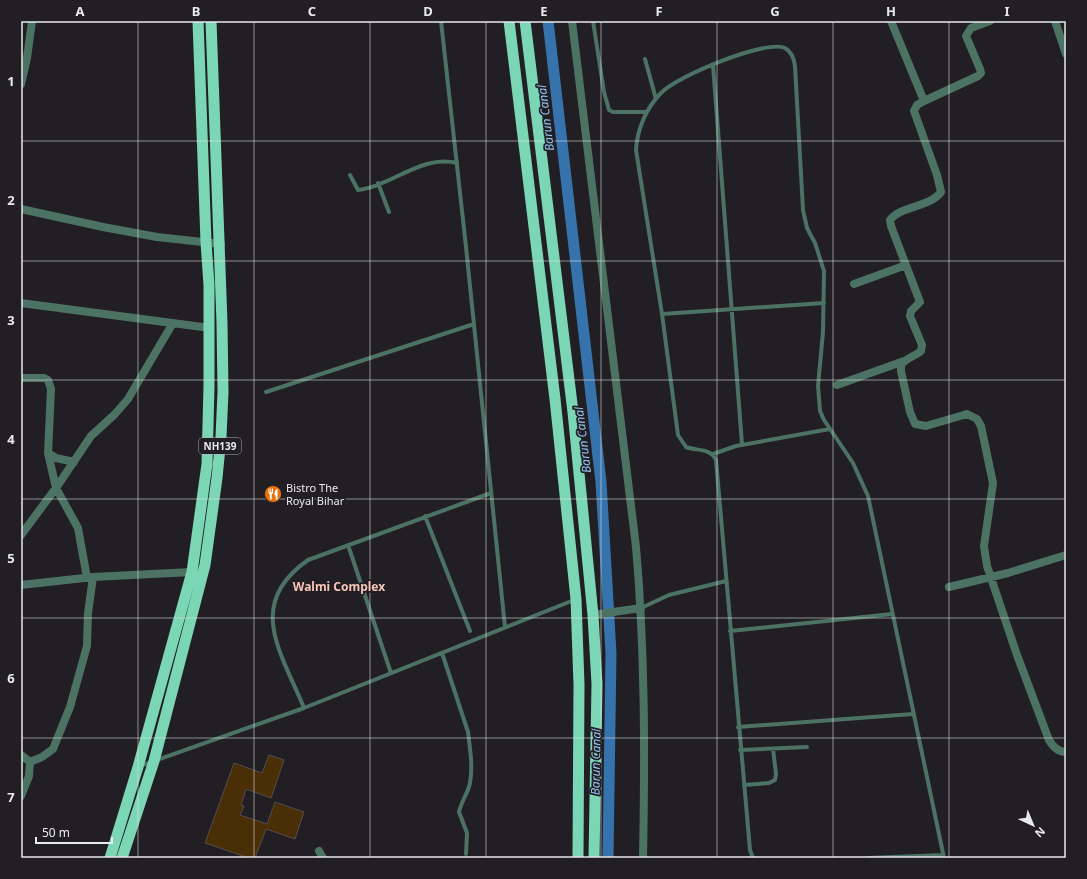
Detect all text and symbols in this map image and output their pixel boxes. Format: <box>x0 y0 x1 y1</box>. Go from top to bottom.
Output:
text: A <box>76 2 85 20</box>
text: B <box>192 2 200 20</box>
text: C <box>308 2 316 20</box>
text: D <box>423 2 433 20</box>
text: E <box>540 2 548 20</box>
text: F <box>655 2 663 20</box>
text: G <box>770 2 780 20</box>
text: H <box>886 2 896 20</box>
text: I <box>1004 2 1010 20</box>
text: 1 <box>7 72 15 90</box>
water label: Barun Canal <box>533 83 558 152</box>
text: 2 <box>7 191 15 209</box>
text: 3 <box>7 311 15 329</box>
water label: Barun Canal <box>570 405 595 474</box>
text: 4 <box>7 430 15 448</box>
road number: NH139 <box>199 438 241 454</box>
place label: Bistro The Royal Bihar <box>286 480 345 508</box>
restaurant icon: Bistro The Royal Bihar <box>263 484 283 504</box>
text: 5 <box>7 549 15 567</box>
district label: Walmi Complex <box>293 578 385 595</box>
text: 6 <box>7 669 15 687</box>
water label: Barun Canal <box>586 728 605 795</box>
text: 7 <box>7 788 15 806</box>
north arrow <box>1013 805 1053 845</box>
scale bar <box>36 819 112 845</box>
text: 50 m <box>42 824 70 841</box>
text: N <box>1032 824 1049 841</box>

